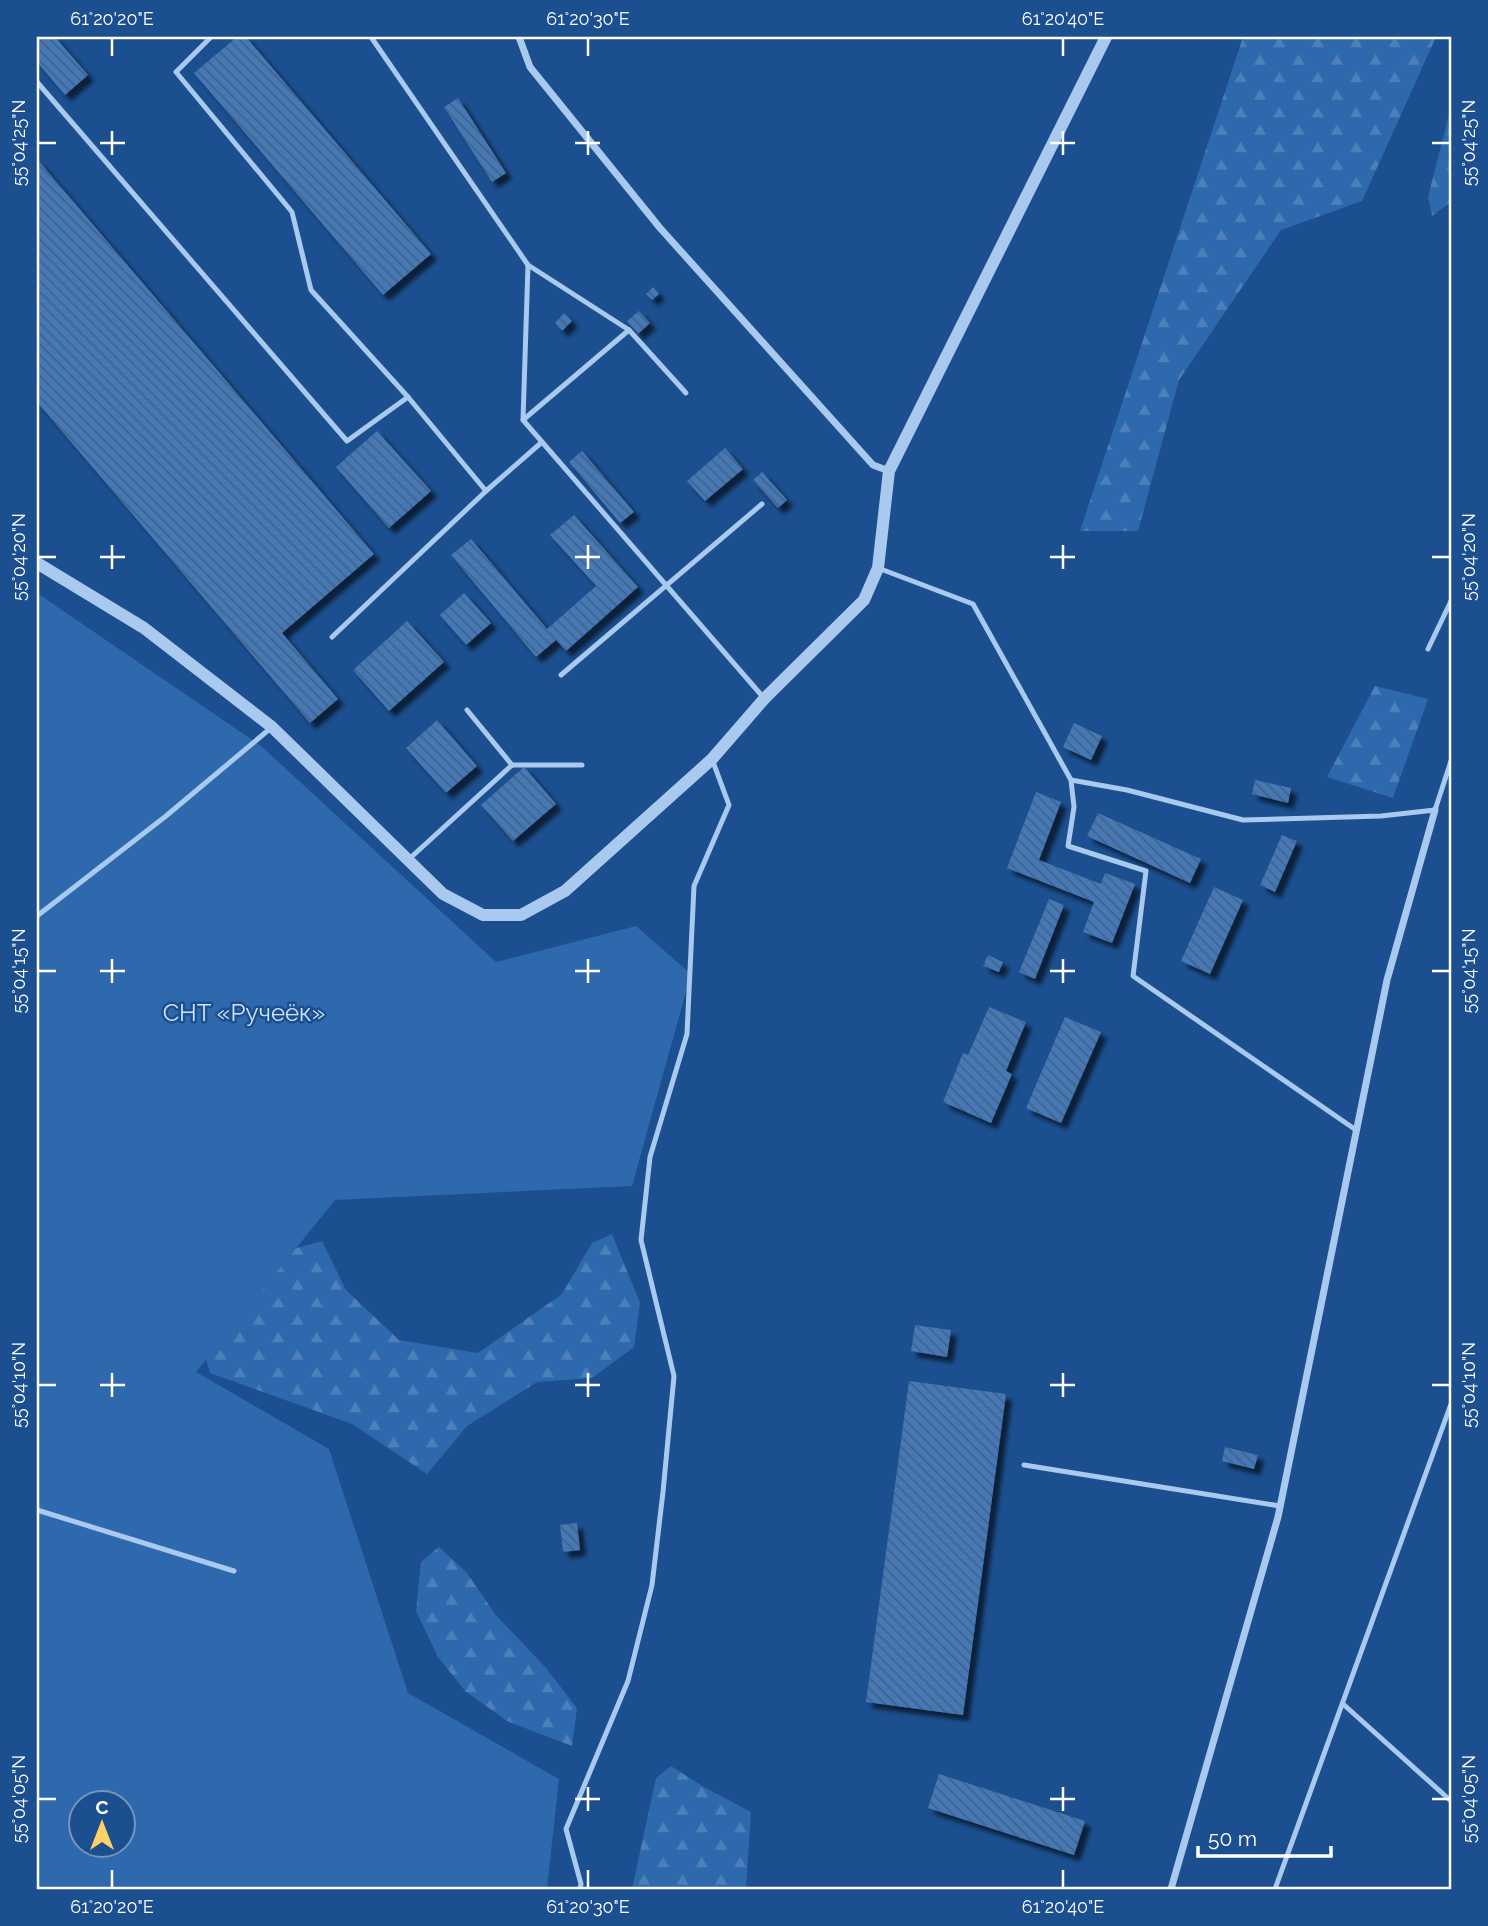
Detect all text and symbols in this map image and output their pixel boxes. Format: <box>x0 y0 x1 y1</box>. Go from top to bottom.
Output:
text: 61°20'20"E <box>70 8 154 29</box>
text: 61°20'30"E <box>546 8 630 29</box>
text: 61°20'40"E <box>1022 8 1104 29</box>
text: 55°04'25"N <box>8 100 29 186</box>
text: 55°04'25"N <box>1458 100 1479 186</box>
text: 55°04'20"N <box>8 513 29 601</box>
text: 55°04'20"N <box>1458 513 1479 601</box>
text: 55°04'15"N <box>8 928 29 1014</box>
text: 55°04'15"N <box>1458 928 1479 1014</box>
park label: СНТ «Ручеёк» <box>163 998 325 1027</box>
text: 55°04'10"N <box>8 1342 29 1428</box>
text: 55°04'10"N <box>1458 1342 1479 1428</box>
text: 55°04'05"N <box>8 1755 29 1843</box>
text: 55°04'05"N <box>1458 1755 1479 1843</box>
north arrow <box>66 1790 136 1860</box>
text: С <box>95 1796 109 1818</box>
scale bar <box>1198 1814 1330 1858</box>
text: 50 m <box>1208 1826 1257 1851</box>
text: 61°20'20"E <box>70 1896 154 1917</box>
text: 61°20'30"E <box>546 1896 630 1917</box>
text: 61°20'40"E <box>1022 1896 1104 1917</box>

